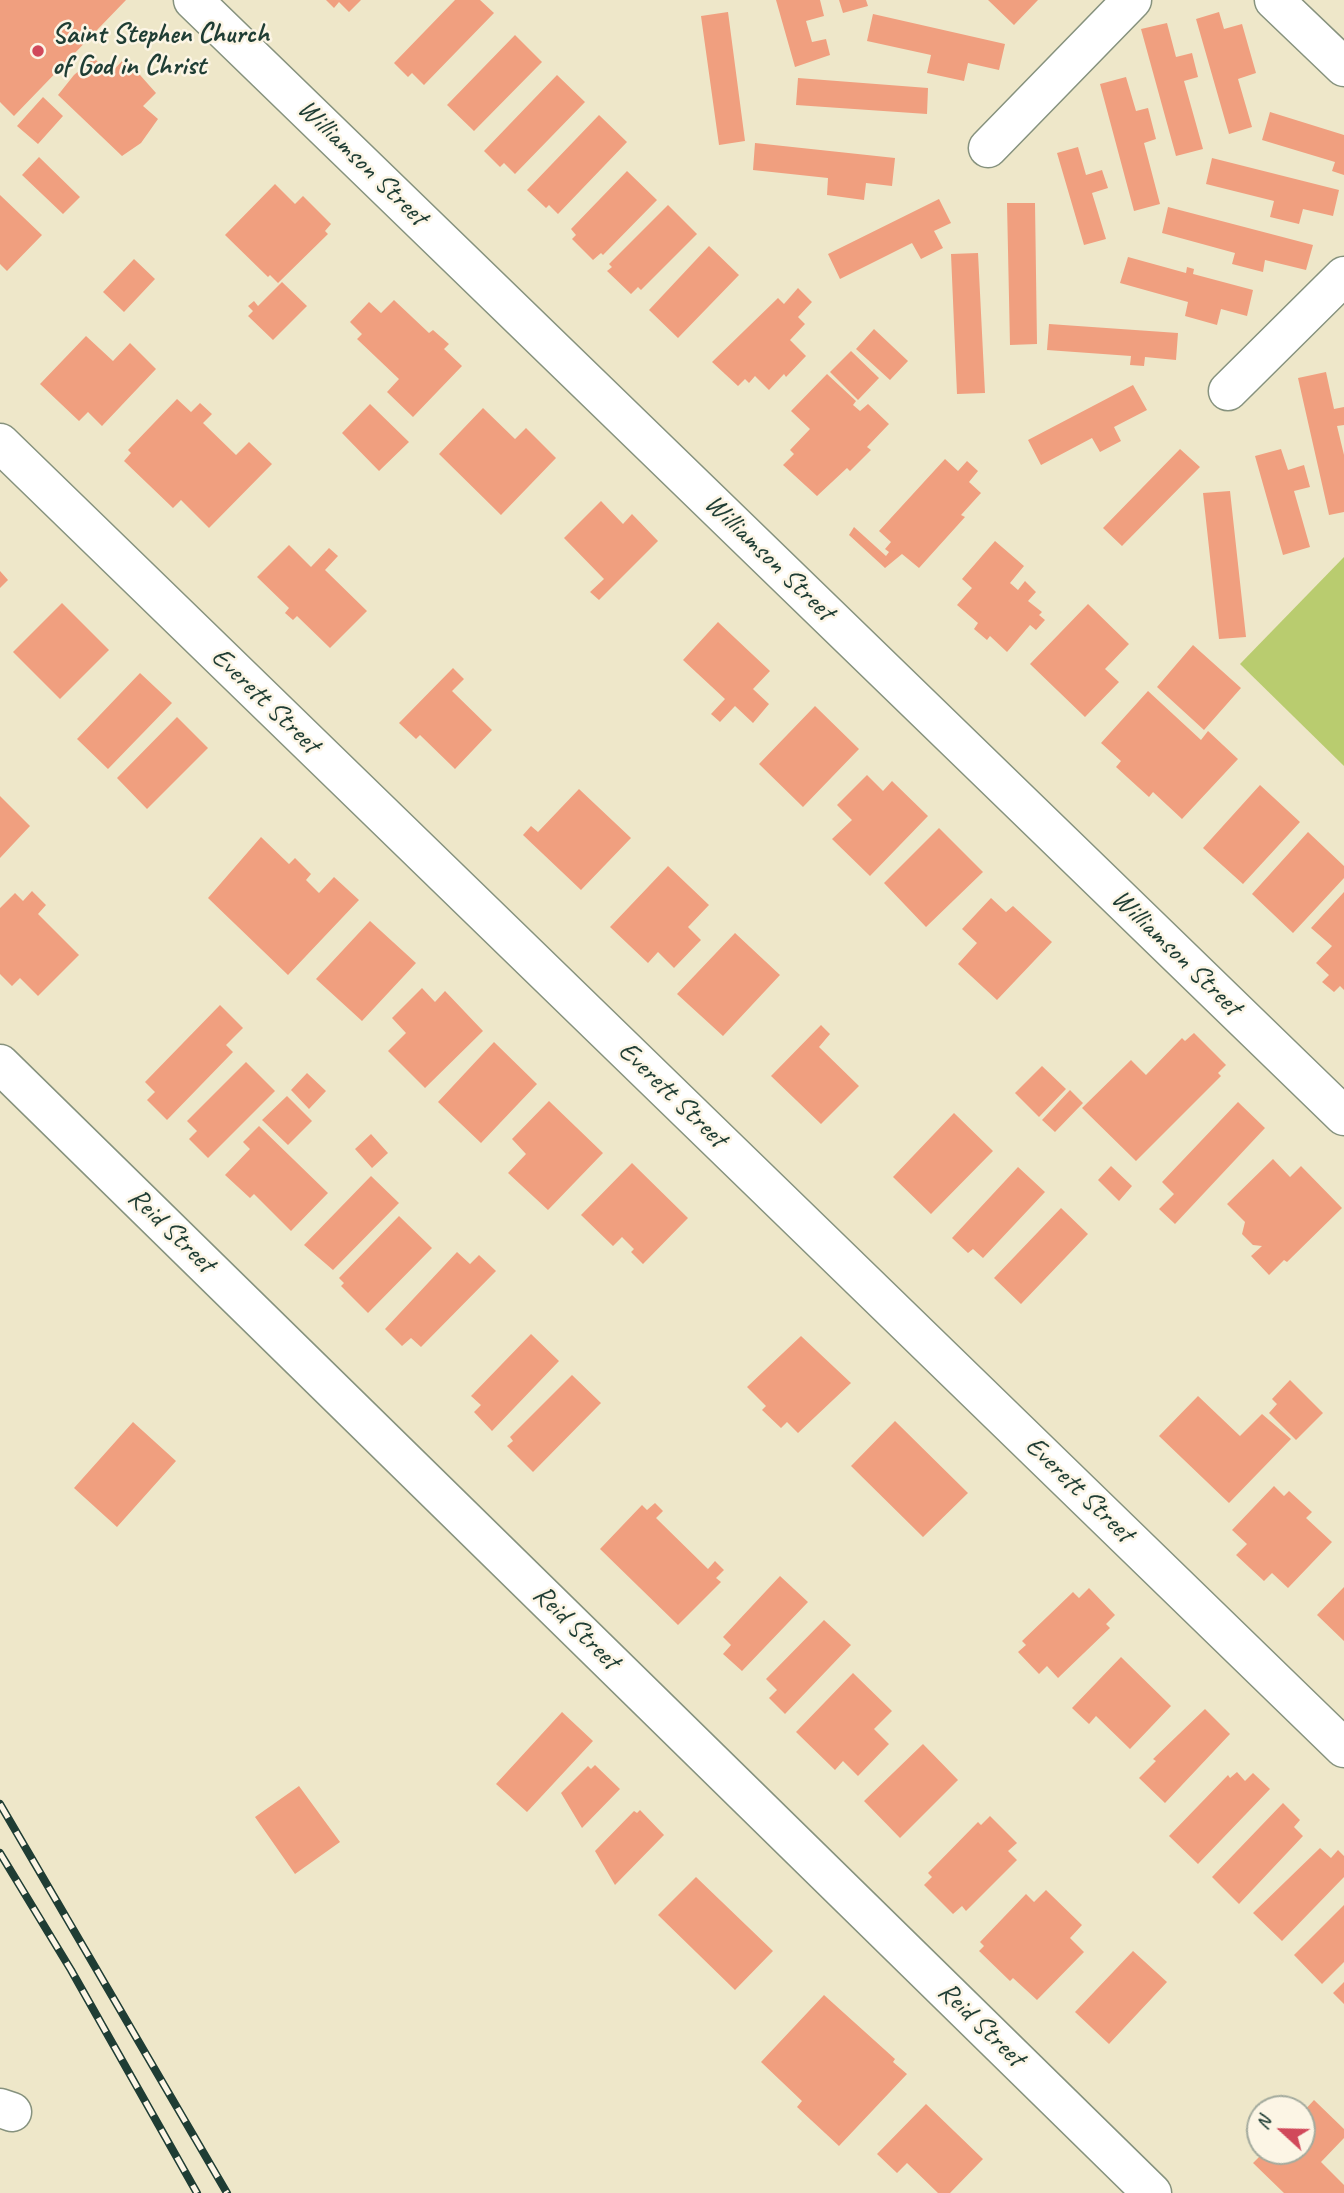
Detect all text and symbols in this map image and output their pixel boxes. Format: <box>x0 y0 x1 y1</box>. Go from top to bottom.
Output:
place label: Saint Stephen Church of God in Christ <box>52 18 269 84</box>
marker: Saint Stephen Church of God in Christ <box>30 43 46 59</box>
street label: Williamson Street <box>290 93 434 233</box>
street label: Williamson Street <box>697 488 841 628</box>
street label: Everett Street <box>204 641 326 761</box>
street label: Williamson Street <box>1104 883 1248 1023</box>
street label: Everett Street <box>611 1035 733 1155</box>
street label: Reid Street <box>121 1181 221 1281</box>
street label: Everett Street <box>1018 1430 1140 1550</box>
street label: Reid Street <box>526 1578 626 1678</box>
street label: Reid Street <box>931 1975 1031 2075</box>
north arrow <box>1246 2095 1316 2165</box>
text: N <box>1250 2113 1277 2133</box>

